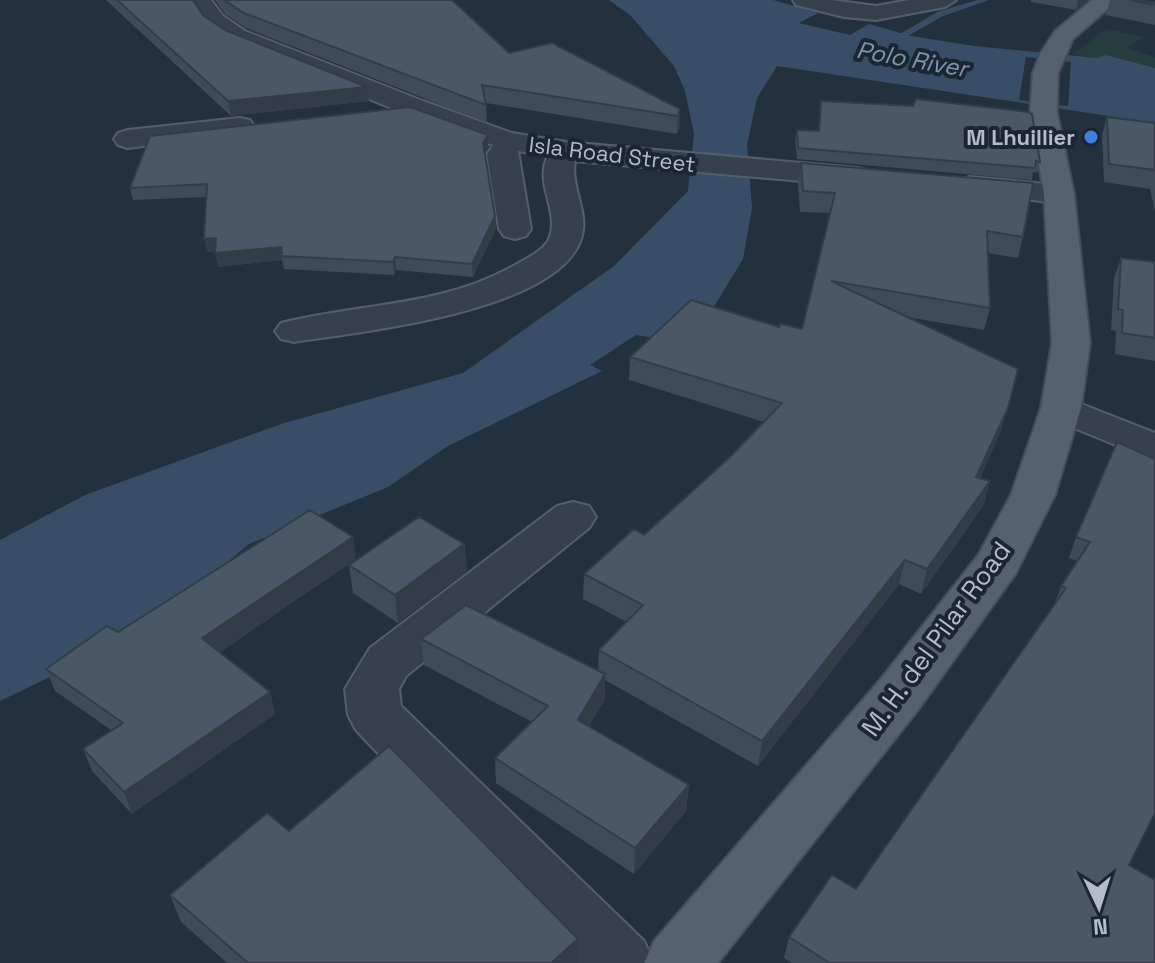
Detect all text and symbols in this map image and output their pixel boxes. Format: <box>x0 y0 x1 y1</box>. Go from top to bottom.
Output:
water label: Polo River <box>854 34 973 85</box>
place label: M Lhuillier <box>966 123 1075 151</box>
marker: M Lhuillier <box>1082 128 1100 146</box>
street label: Isla Road Street <box>527 130 697 178</box>
street label: M. H. del Pilar Road <box>854 535 1018 743</box>
north arrow <box>1059 867 1139 947</box>
text: N <box>1092 912 1109 941</box>

